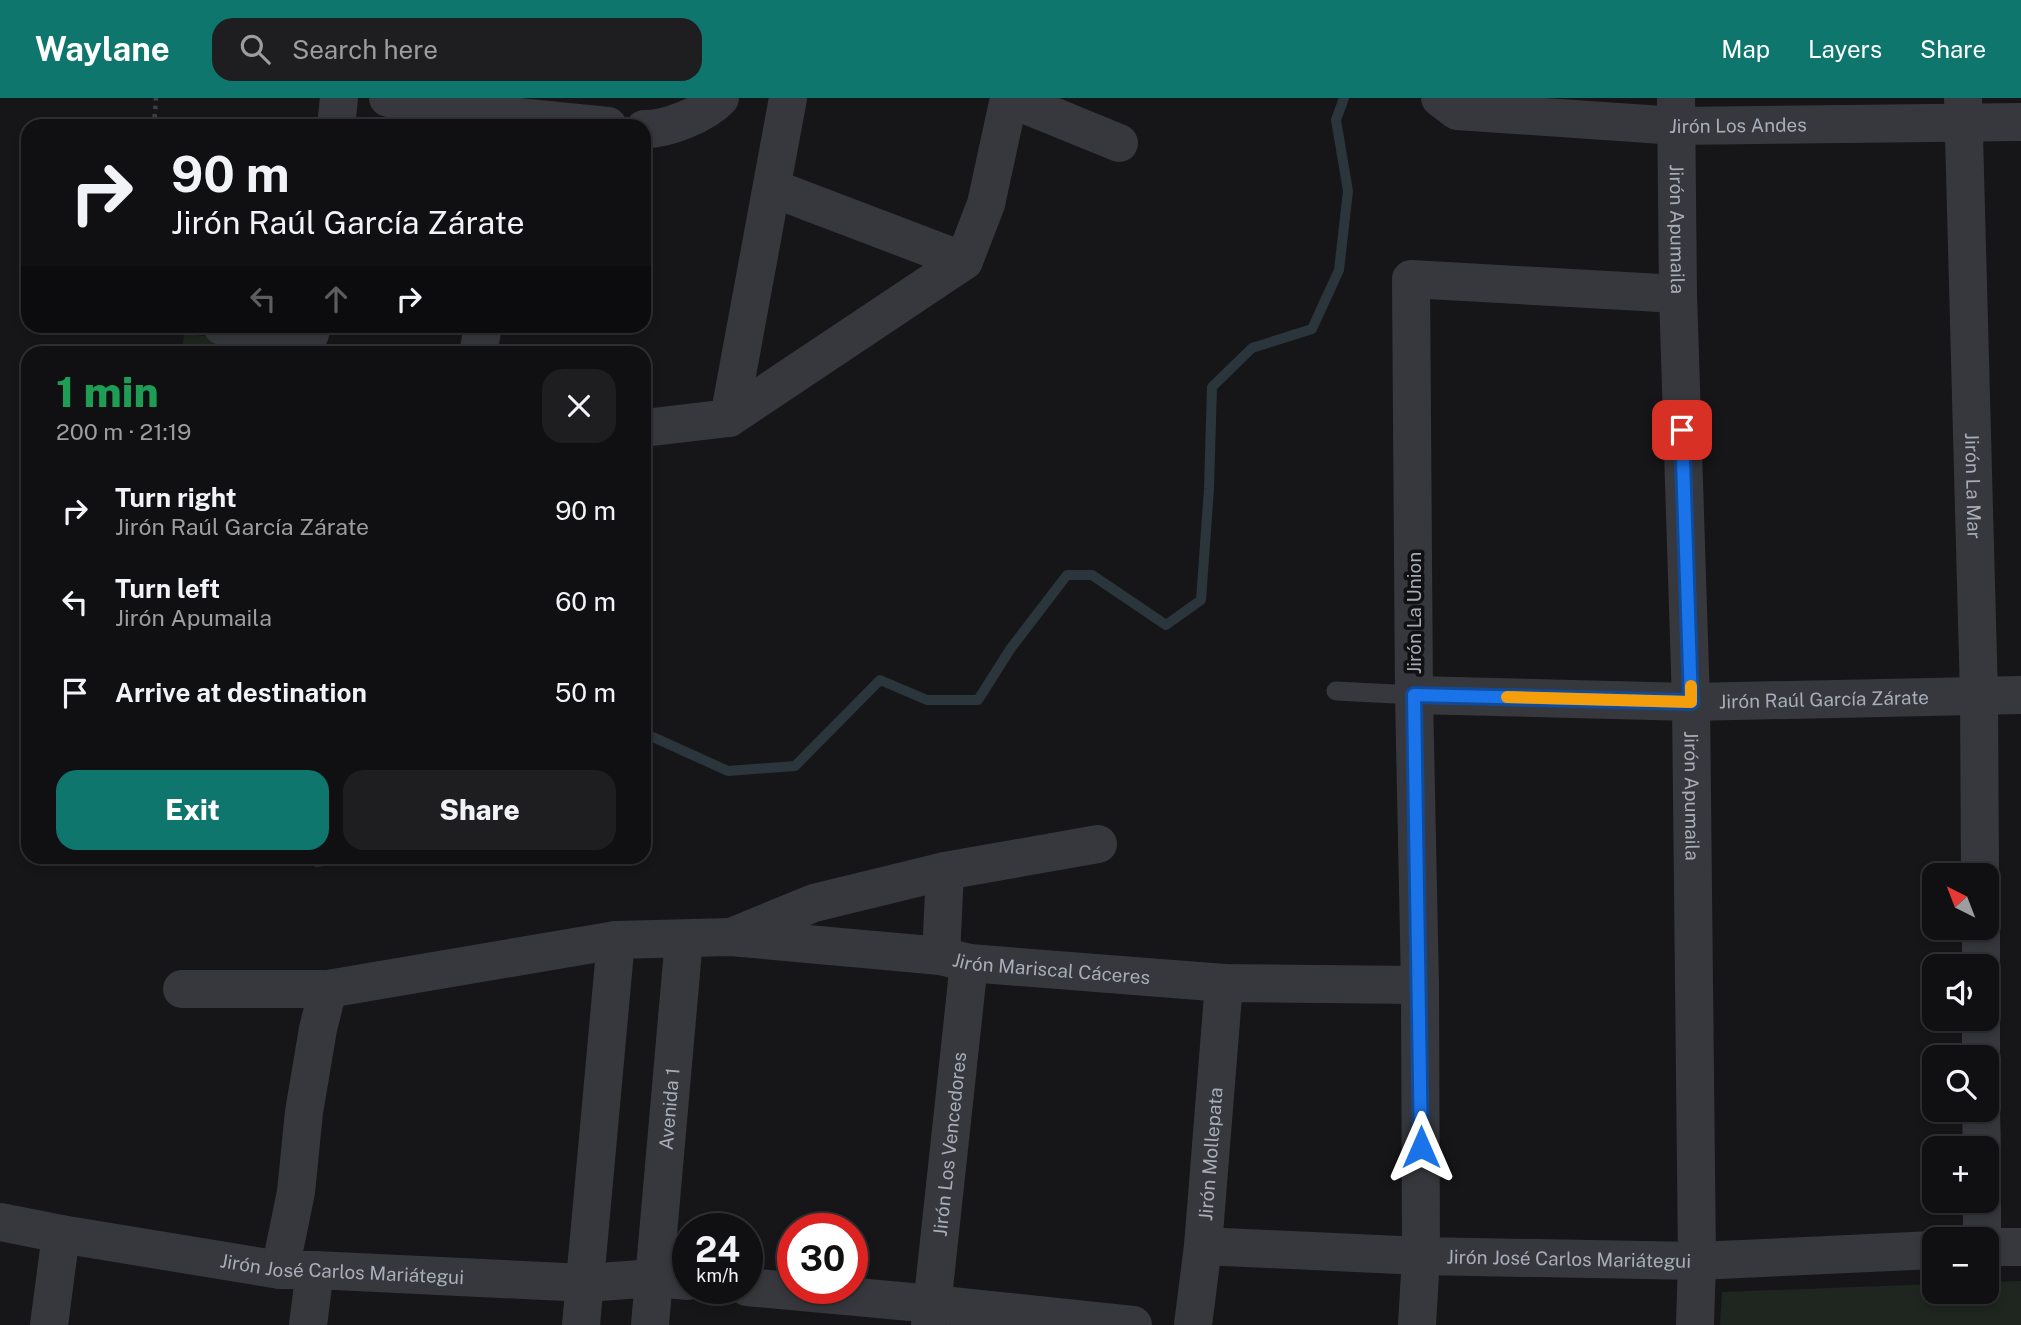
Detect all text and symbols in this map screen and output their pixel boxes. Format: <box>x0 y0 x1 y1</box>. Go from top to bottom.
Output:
search box <box>212 18 702 81</box>
text: Waylane <box>35 30 170 68</box>
icon: search <box>236 30 274 68</box>
text: Search here <box>292 34 438 65</box>
text: Map <box>1721 35 1770 63</box>
text: Layers <box>1808 35 1882 63</box>
text: Share <box>1920 35 1986 63</box>
street label: Jirón Los Andes <box>1669 113 1807 137</box>
text: 90 m <box>171 145 290 203</box>
icon: right <box>56 147 147 238</box>
street label: Jirón Apumaila <box>1666 164 1689 294</box>
text: Jirón Raúl García Zárate <box>171 204 525 241</box>
icon: left <box>244 280 282 318</box>
icon: ahead <box>317 280 355 318</box>
icon: right <box>390 280 428 318</box>
text: 1 min <box>56 367 159 416</box>
button: close <box>542 369 616 443</box>
pin <box>1652 400 1712 460</box>
icon: arrive <box>1663 411 1701 449</box>
text: 200 m · 21:19 <box>56 418 191 445</box>
street label: Jirón La Mar <box>1961 432 1986 539</box>
text: Turn right <box>115 482 237 513</box>
icon: right <box>56 492 94 530</box>
text: 90 m <box>555 495 616 526</box>
text: Jirón Raúl García Zárate <box>115 513 369 540</box>
street label: Jirón La Union <box>1403 552 1425 674</box>
text: Turn left <box>115 573 220 604</box>
icon: left <box>56 583 94 621</box>
text: 60 m <box>555 586 616 617</box>
text: Jirón Apumaila <box>115 604 272 631</box>
icon: arrive <box>56 674 94 712</box>
text: Arrive at destination <box>115 677 367 708</box>
text: 50 m <box>555 677 616 708</box>
street label: Jirón Raúl García Zárate <box>1719 686 1929 712</box>
street label: Jirón Apumaila <box>1680 731 1704 861</box>
button: Exit <box>56 770 329 850</box>
button: Share <box>343 770 616 850</box>
north arrow <box>1922 863 1998 940</box>
map controls <box>1922 863 1999 1304</box>
street label: Jirón Mariscal Cáceres <box>950 948 1151 988</box>
button: sound <box>1922 954 1999 1031</box>
button: search <box>1922 1045 1999 1122</box>
street label: Jirón Los Vencedores <box>929 1051 970 1237</box>
street label: Avenida 1 <box>654 1067 684 1151</box>
street label: Jirón Mollepata <box>1194 1086 1227 1222</box>
position arrow <box>1384 1110 1458 1184</box>
button: + <box>1922 1136 1999 1213</box>
speed limit sign: 30 <box>777 1213 868 1304</box>
button: − <box>1922 1227 1999 1304</box>
text: 24 <box>695 1229 740 1270</box>
street label: Jirón José Carlos Mariátegui <box>1446 1245 1691 1272</box>
street label: Jirón José Carlos Mariátegui <box>219 1249 465 1288</box>
text: km/h <box>696 1265 739 1286</box>

